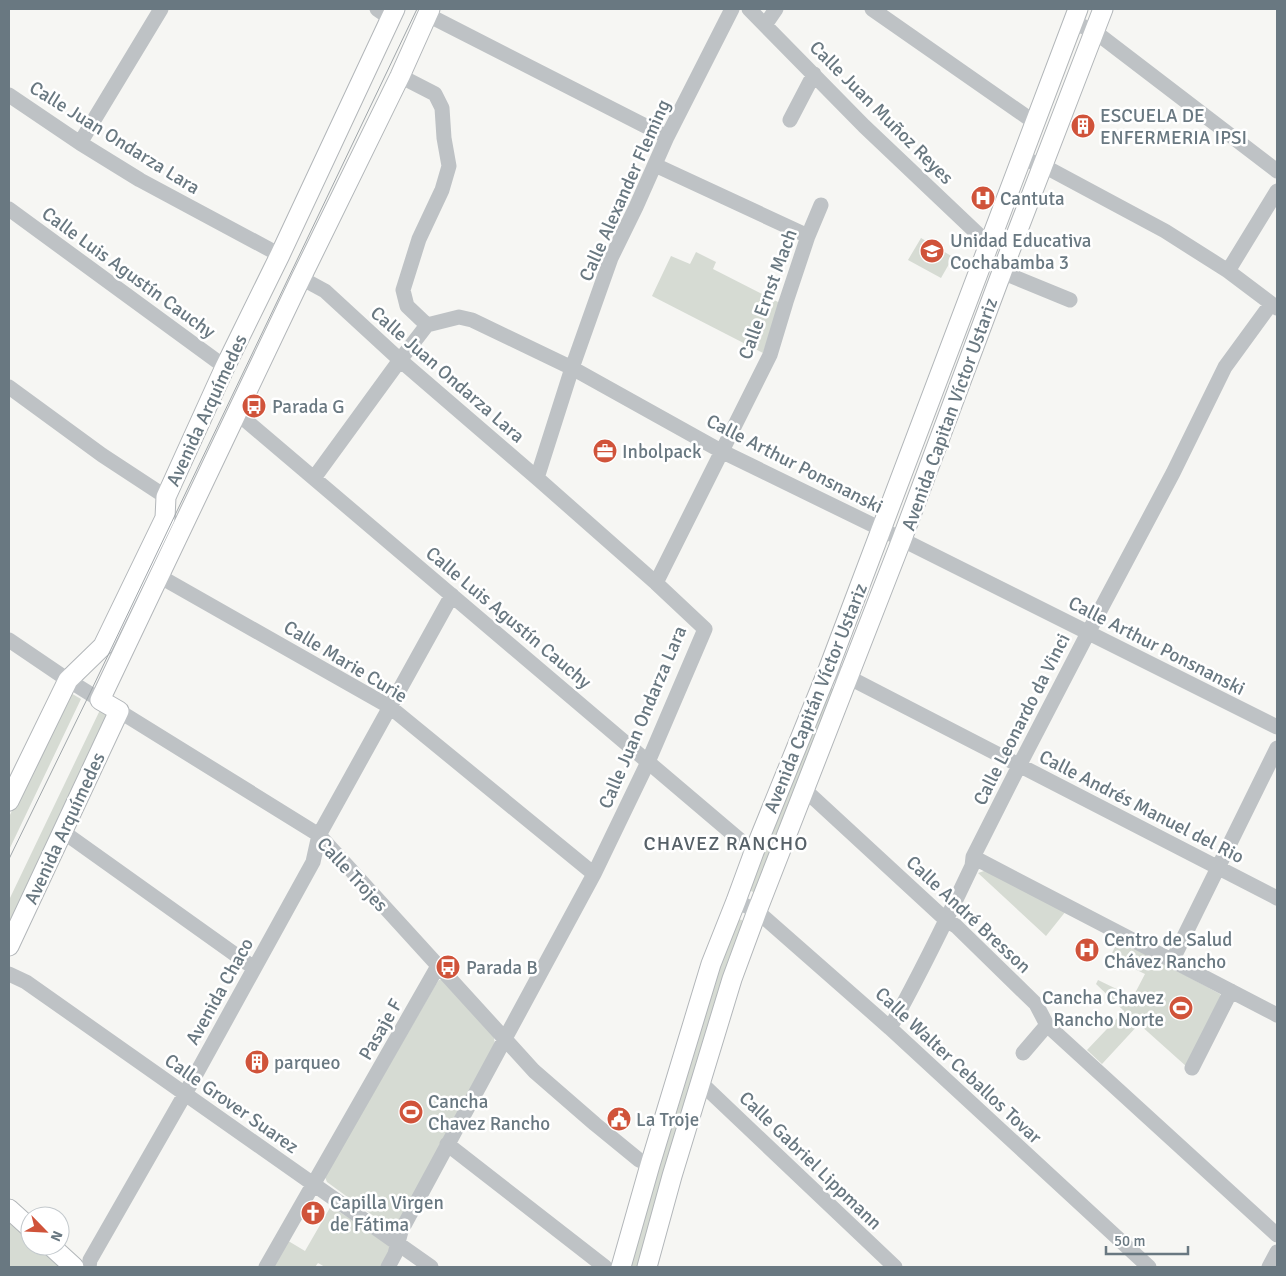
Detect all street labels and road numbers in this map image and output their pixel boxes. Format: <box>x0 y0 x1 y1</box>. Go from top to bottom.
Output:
street label: Calle Juan Muñoz Reyes <box>804 36 958 190</box>
street label: Calle Juan Ondarza Lara <box>25 76 204 200</box>
street label: Calle Alexander Fleming <box>574 96 676 285</box>
street label: Calle Luis Agustín Cauchy <box>37 202 220 344</box>
street label: Calle Ernst Mach <box>733 226 803 363</box>
street label: Avenida Capitan Víctor Ustariz <box>897 295 1003 534</box>
street label: Calle Juan Ondarza Lara <box>365 301 529 448</box>
street label: Avenida Arquímedes <box>161 331 253 490</box>
street label: Calle Arthur Ponsnanski <box>702 409 887 519</box>
street label: Calle Luis Agustín Cauchy <box>421 541 596 694</box>
street label: Avenida Capitán Víctor Ustariz <box>759 580 873 817</box>
street label: Calle Arthur Ponsnanski <box>1064 591 1249 701</box>
street label: Calle Marie Curie <box>279 615 412 708</box>
street label: Calle Juan Ondarza Lara <box>594 622 692 812</box>
street label: Calle Leonardo da Vinci <box>968 629 1076 809</box>
street label: Calle Andrés Manuel del Rio <box>1035 745 1248 869</box>
street label: Avenida Arquímedes <box>19 749 111 908</box>
street label: Calle Trojes <box>312 832 393 917</box>
street label: Calle André Bresson <box>901 851 1036 979</box>
street label: Avenida Chaco <box>181 934 259 1049</box>
street label: Calle Walter Ceballos Tovar <box>870 982 1047 1149</box>
street label: Pasaje F <box>354 994 408 1064</box>
street label: Calle Grover Suarez <box>160 1049 303 1159</box>
street label: Calle Gabriel Lippmann <box>734 1086 887 1235</box>

